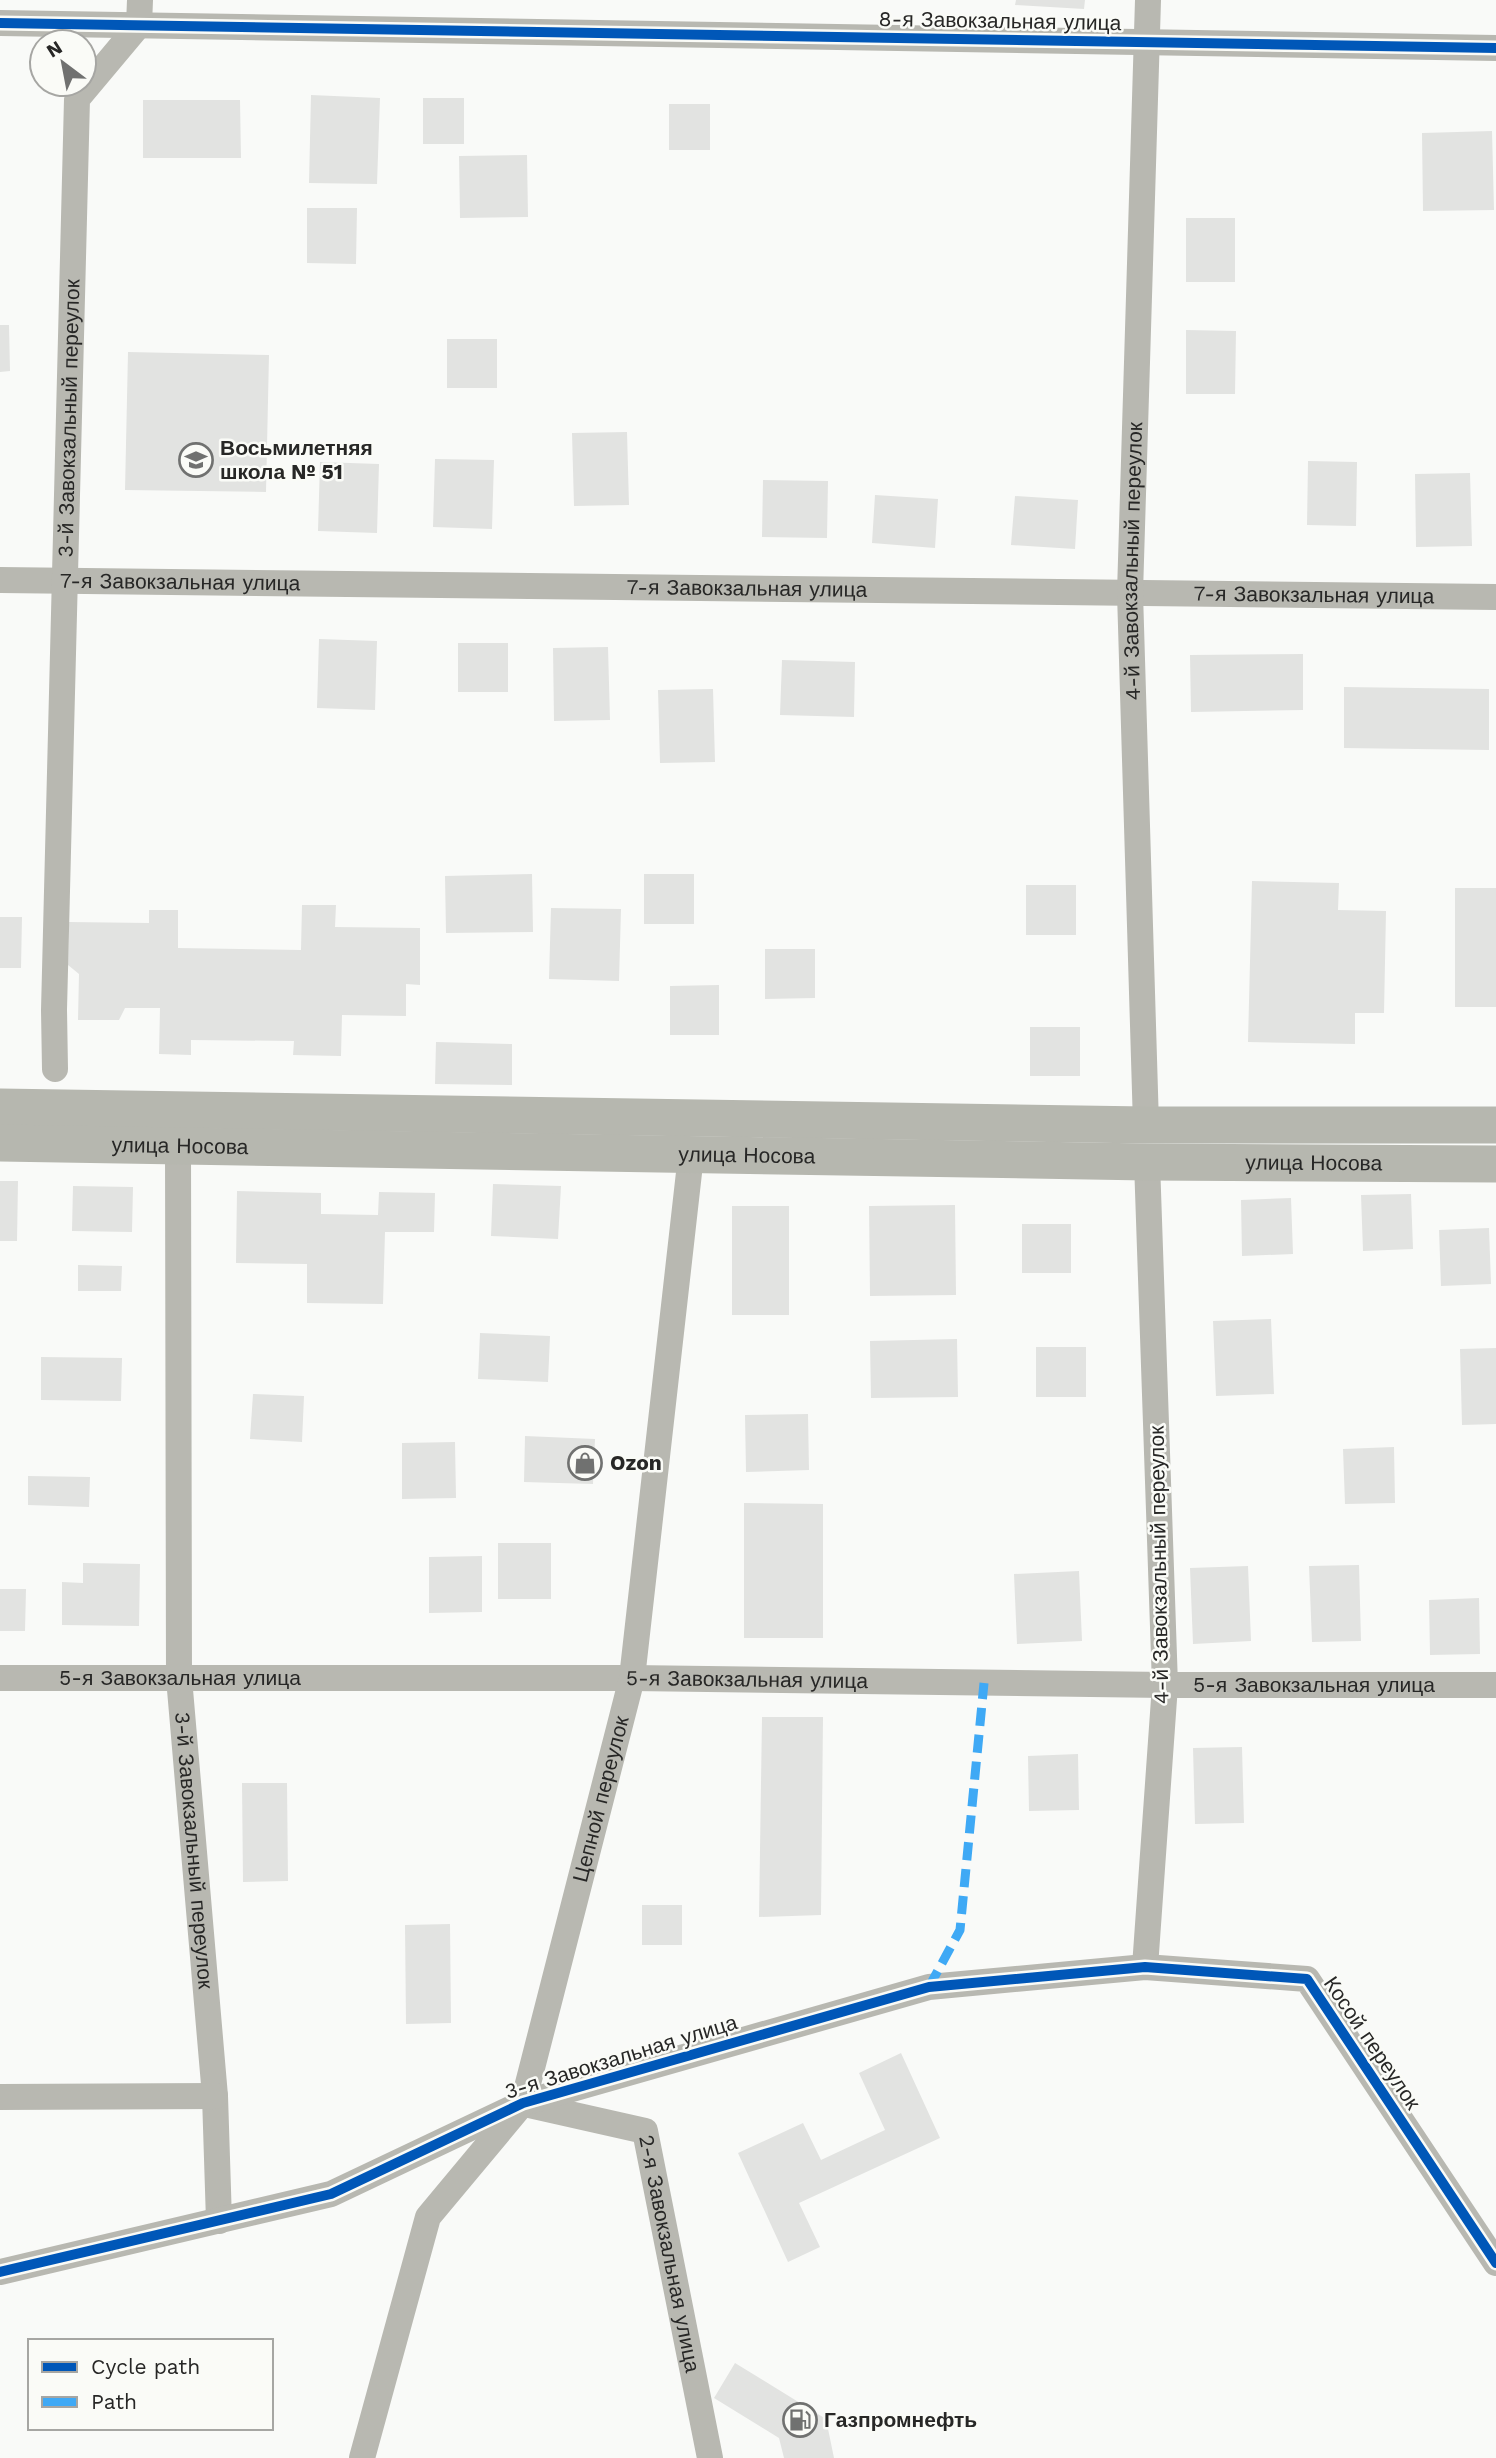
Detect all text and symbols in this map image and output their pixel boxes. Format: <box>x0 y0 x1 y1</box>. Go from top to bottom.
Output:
street label: 8-я Завокзальная улица <box>879 6 1122 35</box>
north arrow <box>28 28 98 98</box>
text: N <box>42 36 66 62</box>
street label: 3-й Завокзальный переулок <box>52 278 84 557</box>
street label: 4-й Завокзальный переулок <box>1117 421 1147 701</box>
place label: Восьмилетняя школа № 51 <box>220 435 373 484</box>
school or university icon: Восьмилетняя школа № 51 <box>177 441 215 479</box>
street label: 7-я Завокзальная улица <box>60 568 301 595</box>
street label: 7-я Завокзальная улица <box>627 574 868 602</box>
street label: 7-я Завокзальная улица <box>1194 581 1435 608</box>
street label: улица Носова <box>111 1132 249 1159</box>
street label: улица Носова <box>678 1141 816 1169</box>
street label: улица Носова <box>1245 1150 1383 1175</box>
street label: 4-й Завокзальный переулок <box>1144 1425 1173 1704</box>
shop icon: Ozon <box>566 1444 604 1482</box>
place label: Ozon <box>610 1450 662 1475</box>
street label: 5-я Завокзальная улица <box>59 1665 301 1690</box>
street label: 5-я Завокзальная улица <box>626 1665 869 1693</box>
street label: 5-я Завокзальная улица <box>1193 1672 1435 1697</box>
street label: 3-й Завокзальный переулок <box>170 1711 219 1991</box>
street label: Цепной переулок <box>567 1713 634 1885</box>
street label: Косой переулок <box>1319 1972 1427 2115</box>
street label: 3-я Завокзальная улица <box>502 2009 740 2104</box>
street label: 2-я Завокзальная улица <box>634 2133 706 2375</box>
legend <box>28 2339 273 2430</box>
text: Cycle path <box>91 2354 200 2379</box>
text: Path <box>91 2389 137 2414</box>
fuel station icon: Газпромнефть <box>781 2401 819 2439</box>
place label: Газпромнефть <box>824 2407 977 2432</box>

